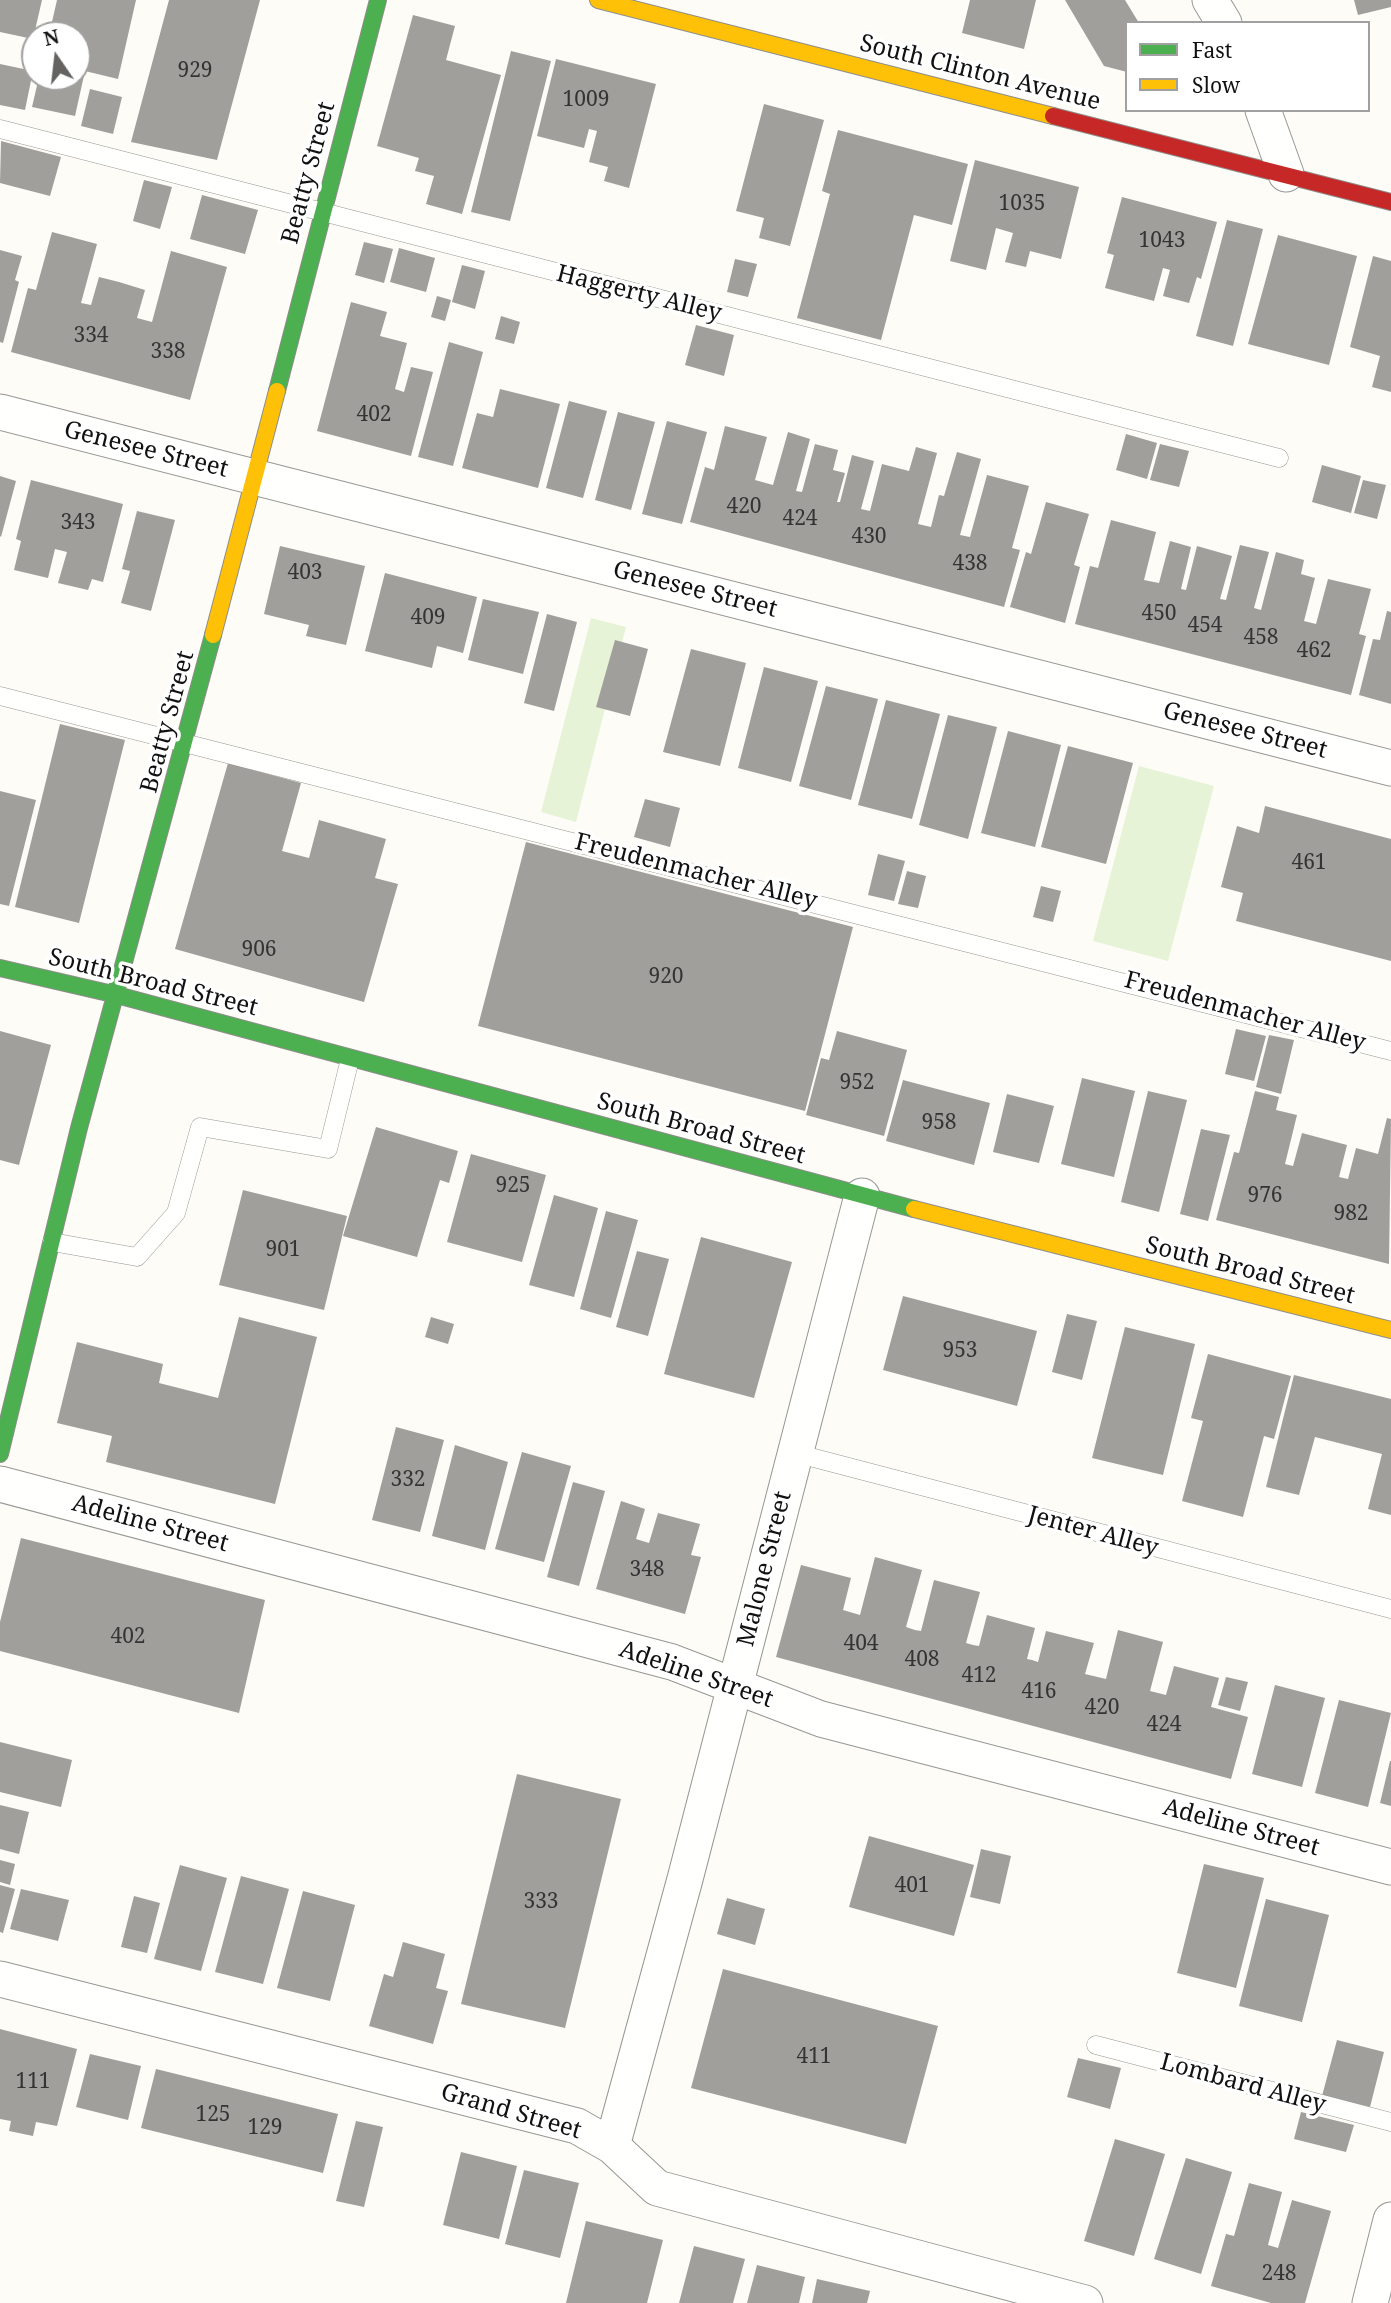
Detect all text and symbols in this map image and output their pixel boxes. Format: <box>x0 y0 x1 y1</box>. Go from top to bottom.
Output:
north arrow <box>21 21 91 91</box>
legend <box>1125 21 1370 112</box>
text: N <box>41 23 62 52</box>
street label: South Clinton Avenue <box>857 29 1103 117</box>
text: Fast <box>1192 36 1232 64</box>
house number: 929 <box>177 58 213 84</box>
text: Slow <box>1192 71 1240 99</box>
house number: 1009 <box>563 87 609 113</box>
street label: Beatty Street <box>276 99 342 247</box>
house number: 1035 <box>999 191 1045 217</box>
house number: 1043 <box>1139 228 1185 254</box>
street label: Haggerty Alley <box>554 260 724 328</box>
house number: 334 <box>73 323 109 349</box>
house number: 338 <box>150 339 186 365</box>
house number: 402 <box>356 402 392 428</box>
street label: Genesee Street <box>61 416 231 484</box>
house number: 420 <box>726 494 762 520</box>
house number: 424 <box>782 506 818 532</box>
house number: 343 <box>60 510 96 536</box>
house number: 430 <box>851 524 887 550</box>
house number: 438 <box>952 551 988 577</box>
street label: Genesee Street <box>610 556 780 624</box>
house number: 403 <box>287 560 323 586</box>
house number: 450 <box>1141 601 1177 627</box>
house number: 409 <box>410 605 446 631</box>
house number: 454 <box>1187 613 1223 639</box>
house number: 458 <box>1243 625 1279 651</box>
house number: 462 <box>1296 638 1332 664</box>
street label: Beatty Street <box>135 648 201 796</box>
street label: Genesee Street <box>1160 697 1330 765</box>
street label: Freudenmacher Alley <box>572 828 820 916</box>
house number: 461 <box>1291 850 1327 876</box>
house number: 906 <box>241 937 277 963</box>
street label: South Broad Street <box>46 943 260 1023</box>
house number: 920 <box>648 964 684 990</box>
street label: Freudenmacher Alley <box>1121 966 1369 1058</box>
house number: 952 <box>839 1070 875 1096</box>
street label: South Broad Street <box>594 1087 808 1171</box>
house number: 958 <box>921 1110 957 1136</box>
house number: 925 <box>495 1173 531 1199</box>
house number: 976 <box>1247 1183 1283 1209</box>
house number: 982 <box>1333 1201 1369 1227</box>
street label: South Broad Street <box>1143 1231 1357 1311</box>
house number: 901 <box>265 1237 301 1263</box>
house number: 953 <box>942 1338 978 1364</box>
house number: 332 <box>390 1467 426 1493</box>
street label: Malone Street <box>732 1488 798 1650</box>
street label: Adeline Street <box>69 1489 231 1559</box>
street label: Jenter Alley <box>1025 1501 1161 1563</box>
house number: 348 <box>629 1557 665 1583</box>
house number: 402 <box>110 1624 146 1650</box>
house number: 404 <box>843 1631 879 1657</box>
street label: Adeline Street <box>615 1635 777 1715</box>
house number: 408 <box>904 1647 940 1673</box>
house number: 412 <box>961 1663 997 1689</box>
house number: 416 <box>1021 1679 1057 1705</box>
house number: 420 <box>1084 1695 1120 1721</box>
house number: 424 <box>1146 1712 1182 1738</box>
street label: Adeline Street <box>1160 1793 1322 1863</box>
house number: 401 <box>894 1873 930 1899</box>
house number: 333 <box>523 1889 559 1915</box>
house number: 411 <box>796 2044 832 2070</box>
street label: Lombard Alley <box>1157 2048 1329 2120</box>
house number: 111 <box>15 2069 51 2095</box>
street label: Grand Street <box>437 2078 585 2146</box>
house number: 125 <box>195 2102 231 2128</box>
house number: 129 <box>247 2115 283 2141</box>
house number: 248 <box>1261 2261 1297 2287</box>

